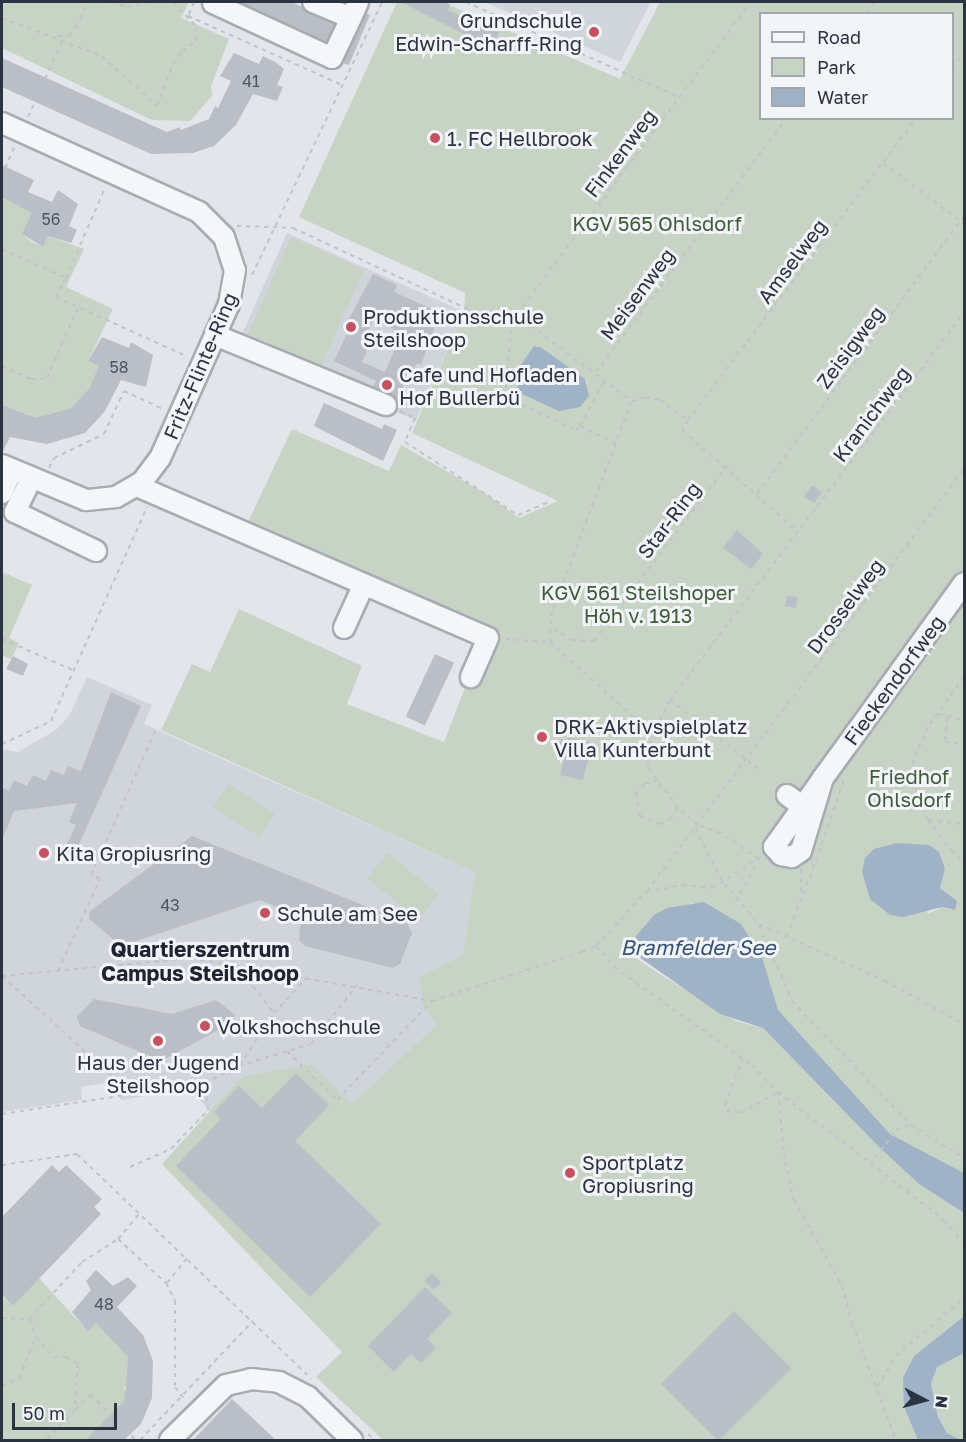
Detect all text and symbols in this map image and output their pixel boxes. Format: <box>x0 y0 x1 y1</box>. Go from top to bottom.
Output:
place label: Grundschule Edwin-Scharff-Ring <box>395 8 582 55</box>
legend <box>759 12 954 120</box>
marker: Grundschule Edwin-Scharff-Ring <box>587 25 601 39</box>
text: Road <box>817 26 861 48</box>
text: Park <box>817 56 856 78</box>
house number: 41 <box>242 71 260 91</box>
text: Water <box>817 86 868 108</box>
street label: Finkenweg <box>579 104 661 202</box>
place label: 1. FC Hellbrook <box>447 126 593 150</box>
marker: 1. FC Hellbrook <box>428 131 442 145</box>
house number: 56 <box>42 209 60 229</box>
park label: KGV 565 Ohlsdorf <box>572 211 742 235</box>
street label: Amselweg <box>753 214 831 308</box>
street label: Meisenweg <box>595 244 679 344</box>
street label: Fritz-Flinte-Ring <box>158 289 242 443</box>
street label: Zeisigweg <box>811 301 889 393</box>
place label: Produktionsschule Steilshoop <box>363 304 544 351</box>
marker: Produktionsschule Steilshoop <box>344 320 358 334</box>
house number: 58 <box>109 357 129 377</box>
place label: Cafe und Hofladen Hof Bullerbü <box>399 362 577 409</box>
street label: Kranichweg <box>827 362 915 466</box>
marker: Cafe und Hofladen Hof Bullerbü <box>380 378 394 392</box>
street label: Star-Ring <box>632 477 706 563</box>
street label: Drosselweg <box>802 554 888 658</box>
park label: KGV 561 Steilshoper Höh v. 1913 <box>541 581 735 628</box>
street label: Fieckendorfweg <box>839 610 949 750</box>
place label: DRK-Aktivspielplatz Villa Kunterbunt <box>554 714 747 761</box>
marker: DRK-Aktivspielplatz Villa Kunterbunt <box>535 730 549 744</box>
park label: Friedhof Ohlsdorf <box>867 765 951 812</box>
place label: Kita Gropiusring <box>56 841 211 865</box>
marker: Kita Gropiusring <box>37 846 51 860</box>
house number: 43 <box>160 895 180 915</box>
place label: Schule am See <box>277 901 418 925</box>
marker: Schule am See <box>258 906 272 920</box>
water label: Bramfelder See <box>621 934 775 960</box>
district label: Quartierszentrum Campus Steilshoop <box>101 936 299 986</box>
place label: Volkshochschule <box>217 1014 381 1038</box>
marker: Volkshochschule <box>198 1019 212 1033</box>
marker: Haus der Jugend Steilshoop <box>151 1034 165 1048</box>
place label: Haus der Jugend Steilshoop <box>77 1050 239 1097</box>
place label: Sportplatz Gropiusring <box>582 1150 694 1197</box>
marker: Sportplatz Gropiusring <box>563 1166 577 1180</box>
house number: 48 <box>94 1294 114 1314</box>
north arrow <box>894 1370 954 1430</box>
scale bar <box>15 1391 120 1429</box>
text: N <box>931 1395 952 1409</box>
text: 50 m <box>23 1402 65 1424</box>

